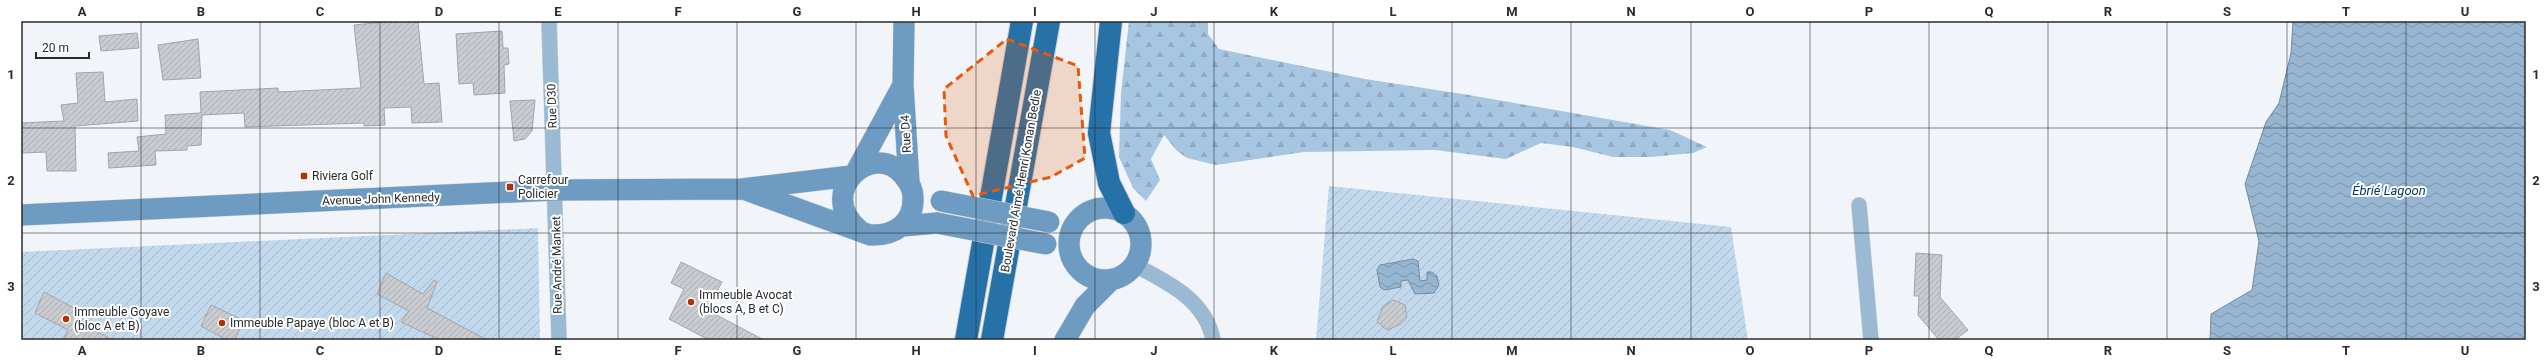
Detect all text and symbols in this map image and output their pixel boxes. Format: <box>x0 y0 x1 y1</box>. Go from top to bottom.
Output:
text: A <box>78 4 87 19</box>
text: B <box>197 4 205 19</box>
text: C <box>316 4 325 19</box>
text: D <box>435 4 443 19</box>
text: E <box>554 4 562 19</box>
text: F <box>674 4 682 19</box>
text: G <box>793 4 802 19</box>
text: H <box>911 4 921 19</box>
text: I <box>1033 4 1037 19</box>
text: J <box>1150 4 1158 19</box>
text: K <box>1270 4 1279 19</box>
text: L <box>1389 4 1397 19</box>
text: M <box>1506 4 1518 19</box>
text: N <box>1626 4 1636 19</box>
text: O <box>1746 4 1755 19</box>
text: P <box>1865 4 1873 19</box>
text: Q <box>1985 4 1994 19</box>
text: R <box>2104 4 2113 19</box>
text: S <box>2223 4 2231 19</box>
text: T <box>2342 4 2350 19</box>
text: U <box>2461 4 2469 19</box>
scale bar <box>36 34 89 60</box>
text: 20 m <box>42 41 69 55</box>
text: 1 <box>7 67 15 82</box>
text: 1 <box>2532 67 2540 82</box>
street label: Rue D30 <box>544 83 560 129</box>
street label: Boulevard Aimé Henri Konan Bedie <box>998 89 1044 273</box>
street label: Rue D4 <box>898 114 914 153</box>
place label: Riviera Golf <box>312 169 374 183</box>
marker: Riviera Golf <box>299 171 309 181</box>
text: 2 <box>7 173 15 188</box>
place label: Carrefour Policier <box>518 173 568 201</box>
text: 2 <box>2532 173 2540 188</box>
marker: Carrefour Policier <box>505 182 515 192</box>
water label: Ébrié Lagoon <box>2352 183 2426 198</box>
street label: Avenue John Kennedy <box>322 190 440 208</box>
street label: Rue André Manket <box>549 216 565 314</box>
text: 3 <box>7 279 15 294</box>
text: 3 <box>2532 279 2540 294</box>
place label: Immeuble Avocat (blocs A, B et C) <box>699 288 792 316</box>
marker: Immeuble Avocat (blocs A, B et C) <box>686 297 696 307</box>
place label: Immeuble Goyave (bloc A et B) <box>74 305 169 333</box>
marker: Immeuble Goyave (bloc A et B) <box>61 314 71 324</box>
place label: Immeuble Papaye (bloc A et B) <box>230 316 394 330</box>
marker: Immeuble Papaye (bloc A et B) <box>217 318 227 328</box>
text: A <box>78 343 87 358</box>
text: B <box>197 343 205 358</box>
text: C <box>316 343 325 358</box>
text: D <box>435 343 443 358</box>
text: E <box>554 343 562 358</box>
text: F <box>674 343 682 358</box>
text: G <box>793 343 802 358</box>
text: H <box>911 343 921 358</box>
text: I <box>1033 343 1037 358</box>
text: J <box>1150 343 1158 358</box>
text: K <box>1270 343 1279 358</box>
text: L <box>1389 343 1397 358</box>
text: M <box>1506 343 1518 358</box>
text: N <box>1626 343 1636 358</box>
text: O <box>1746 343 1755 358</box>
text: P <box>1865 343 1873 358</box>
text: Q <box>1985 343 1994 358</box>
text: R <box>2104 343 2113 358</box>
text: S <box>2223 343 2231 358</box>
text: T <box>2342 343 2350 358</box>
text: U <box>2461 343 2469 358</box>

